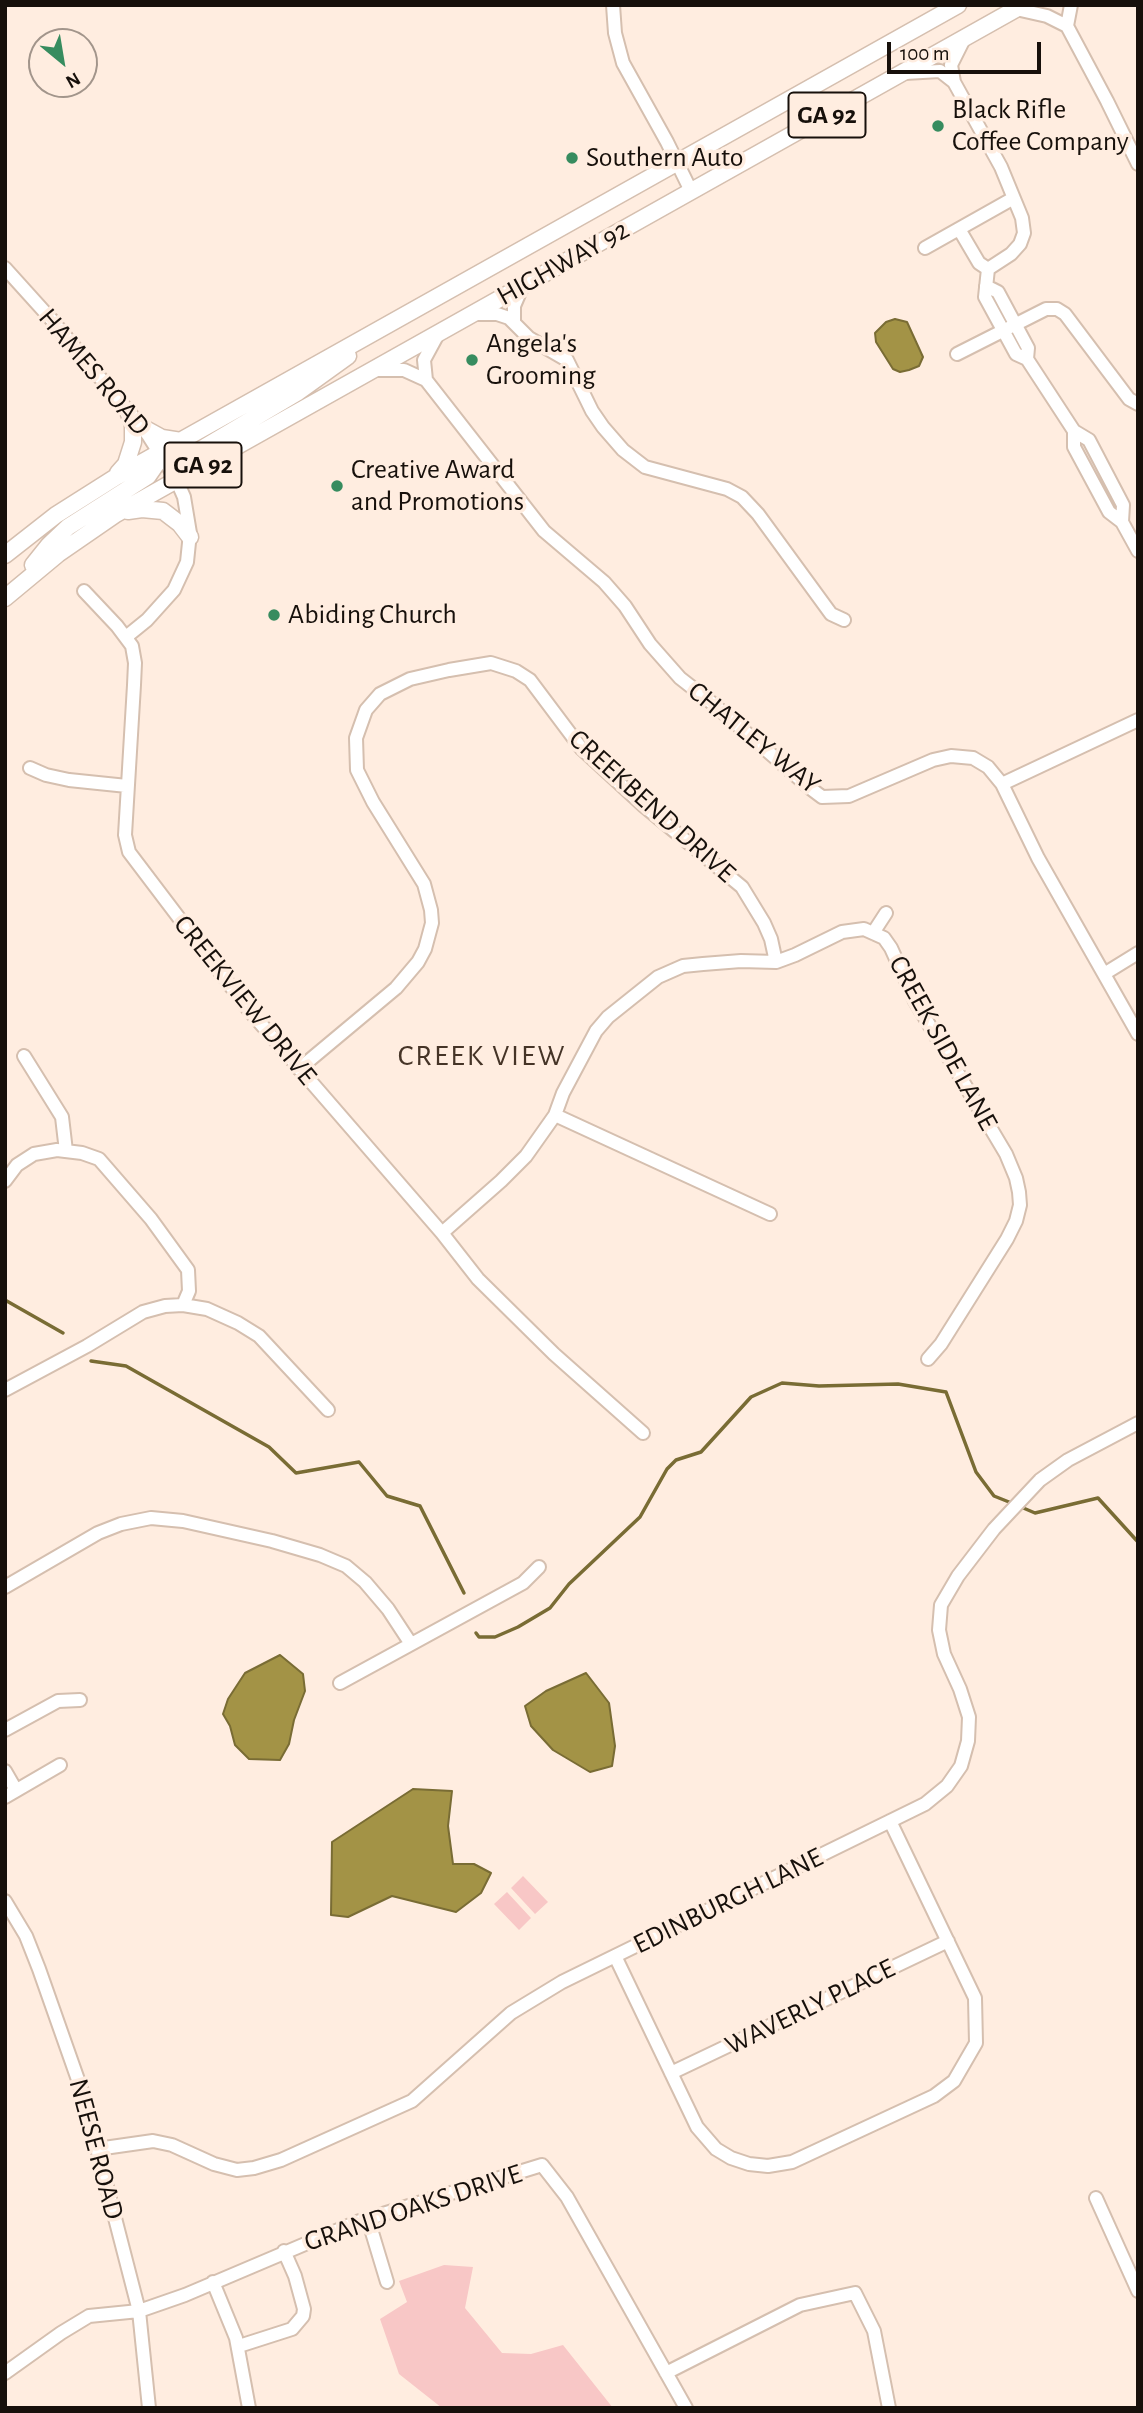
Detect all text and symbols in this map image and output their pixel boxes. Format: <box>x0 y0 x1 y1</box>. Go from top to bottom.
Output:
north arrow <box>28 28 98 98</box>
scale bar <box>891 28 1045 72</box>
text: 100 m <box>900 43 950 64</box>
text: N <box>62 68 83 91</box>
road number: GA 92 <box>788 92 866 138</box>
place label: Black Rifle Coffee Company <box>952 93 1129 159</box>
marker: Black Rifle Coffee Company <box>930 118 946 134</box>
place label: Southern Auto <box>586 141 743 175</box>
marker: Southern Auto <box>564 150 580 166</box>
street label: HIGHWAY 92 <box>491 213 635 313</box>
street label: HAMES ROAD <box>31 302 157 442</box>
place label: Angela's Grooming <box>486 327 596 393</box>
marker: Angela's Grooming <box>464 352 480 368</box>
road number: GA 92 <box>164 442 242 488</box>
place label: Creative Award and Promotions <box>351 453 524 519</box>
marker: Creative Award and Promotions <box>329 478 345 494</box>
place label: Abiding Church <box>288 598 457 632</box>
marker: Abiding Church <box>266 607 282 623</box>
street label: CHATLEY WAY <box>681 674 827 802</box>
street label: CREEKBEND DRIVE <box>562 722 742 890</box>
street label: CREEKVIEW DRIVE <box>166 908 324 1092</box>
street label: CREEK SIDE LANE <box>881 950 1005 1136</box>
district label: CREEK VIEW <box>399 1038 565 1074</box>
street label: EDINBURGH LANE <box>628 1841 828 1961</box>
street label: WAVERLY PLACE <box>720 1951 900 2063</box>
street label: NEESE ROAD <box>61 2075 131 2223</box>
street label: GRAND OAKS DRIVE <box>300 2157 526 2259</box>

